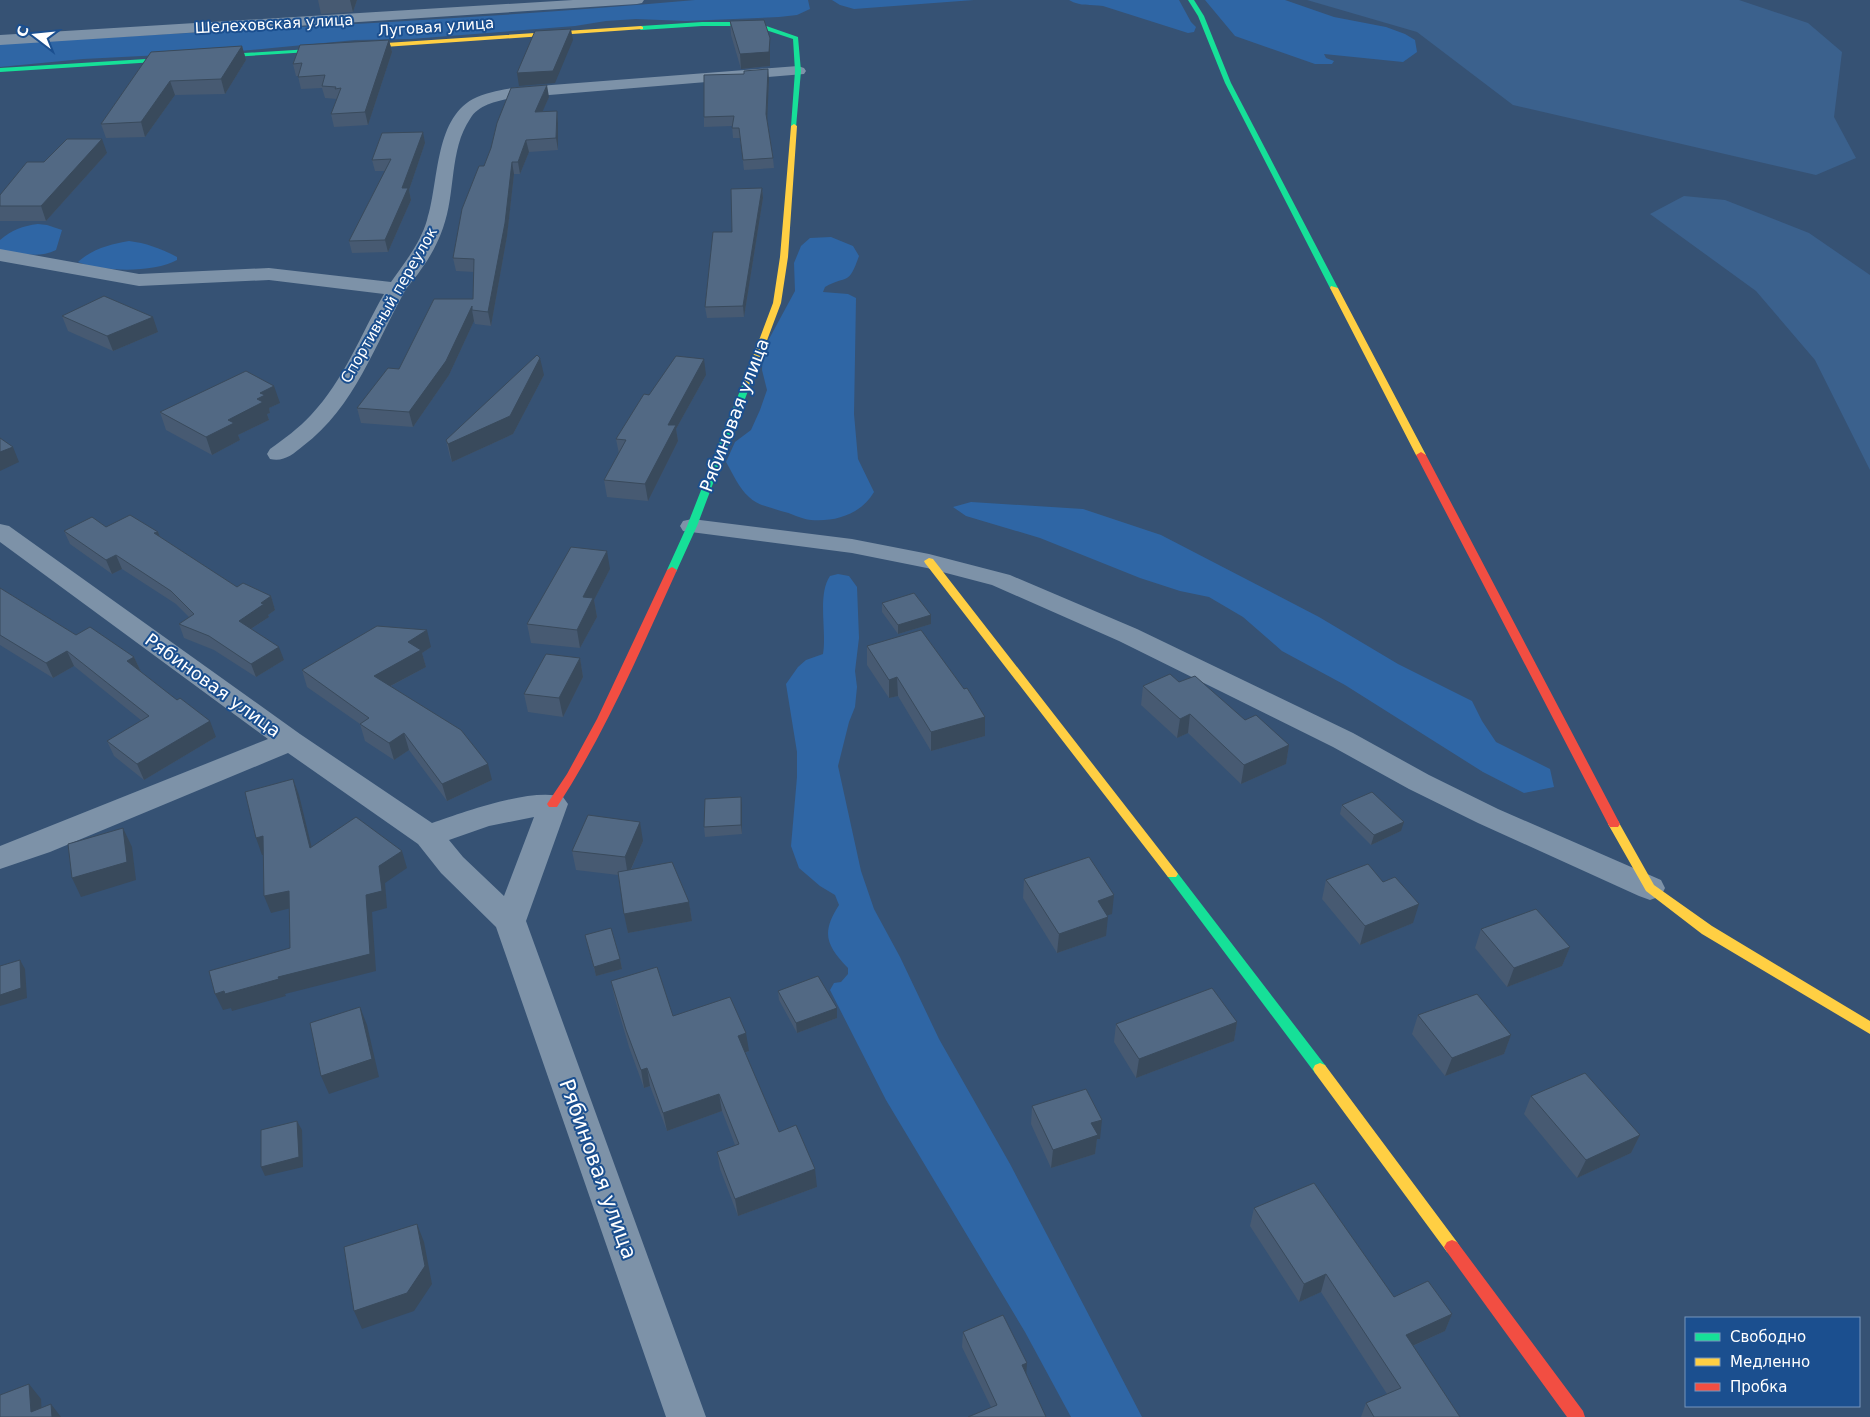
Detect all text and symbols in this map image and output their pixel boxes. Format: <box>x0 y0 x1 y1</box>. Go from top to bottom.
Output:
north arrow <box>10 10 60 60</box>
street label: Шелеховская улица <box>194 11 354 37</box>
street label: Луговая улица <box>377 14 495 40</box>
text: С <box>13 24 32 39</box>
street label: Спортивный переулок <box>337 224 441 386</box>
street label: Рябиновая улица <box>695 335 773 495</box>
street label: Рябиновая улица <box>141 629 285 741</box>
street label: Рябиновая улица <box>554 1076 642 1262</box>
legend <box>1685 1317 1860 1407</box>
text: Свободно <box>1730 1328 1806 1346</box>
text: Медленно <box>1730 1353 1810 1371</box>
text: Пробка <box>1730 1378 1787 1396</box>

